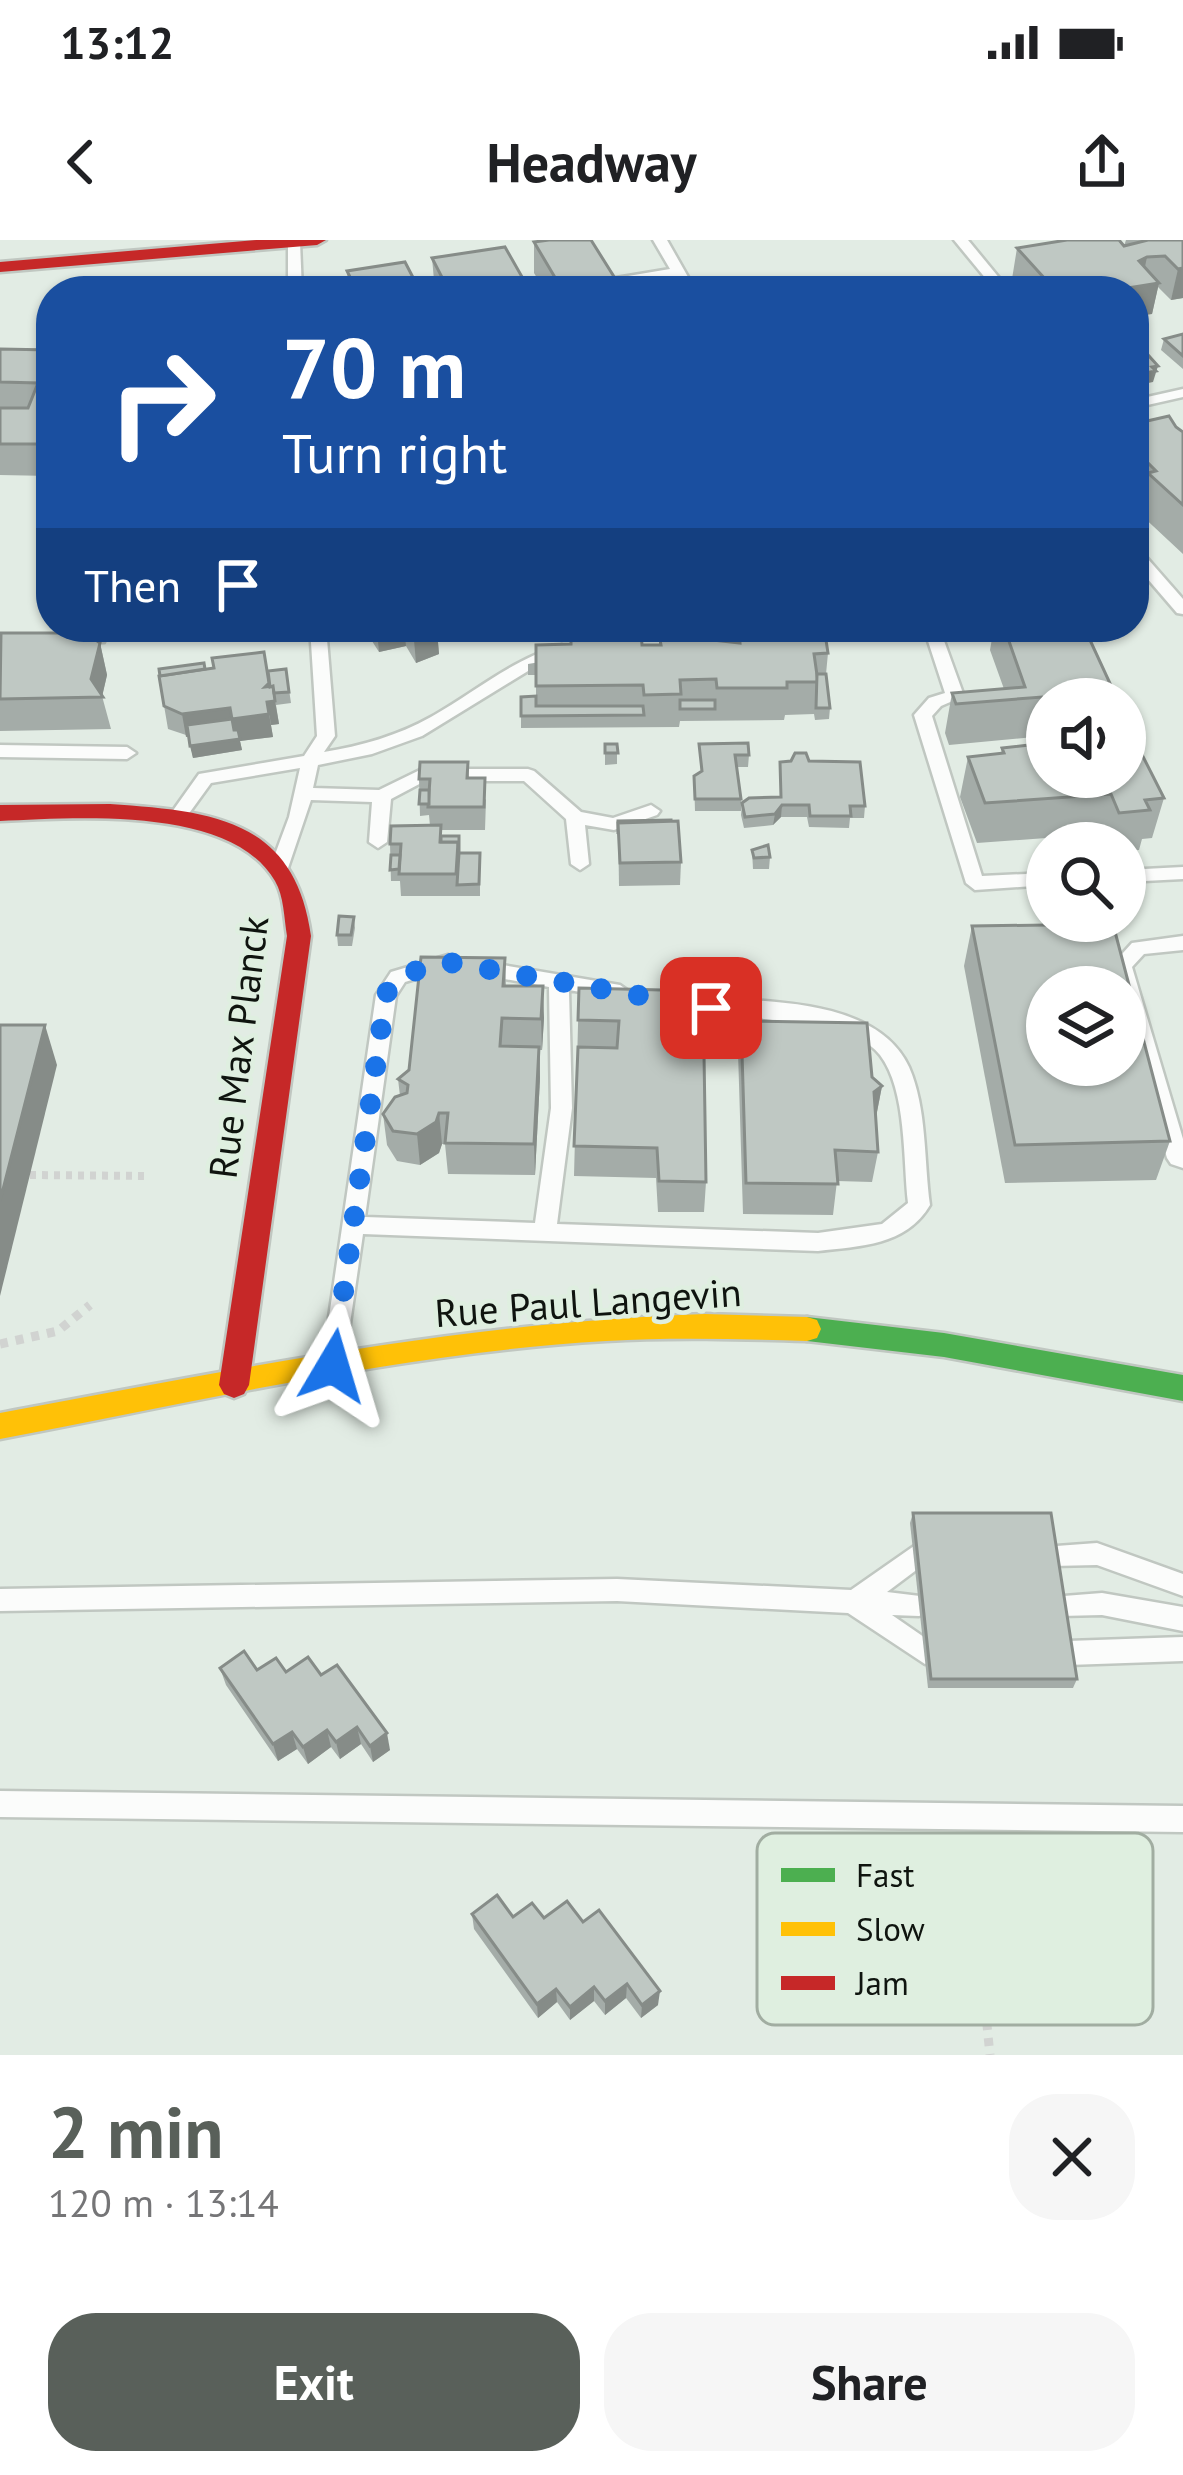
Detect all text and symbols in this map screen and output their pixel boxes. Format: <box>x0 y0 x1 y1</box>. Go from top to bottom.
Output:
text: 13:12 <box>60 13 174 71</box>
text: Headway <box>486 127 697 197</box>
icon: back <box>48 129 114 195</box>
icon: share <box>1069 129 1135 195</box>
text: 70 m <box>282 312 466 421</box>
icon: right <box>84 324 240 480</box>
text: Turn right <box>282 418 507 488</box>
icon: arrive <box>205 552 271 618</box>
text: Then <box>84 556 181 614</box>
map controls <box>1026 678 1146 1086</box>
button: sound <box>1026 678 1146 798</box>
button: search <box>1026 822 1146 942</box>
street label: Rue Max Planck <box>197 913 279 1181</box>
pin <box>660 957 762 1059</box>
button: layers <box>1026 966 1146 1086</box>
icon: arrive <box>678 975 744 1041</box>
street label: Rue Paul Langevin <box>433 1266 743 1338</box>
position arrow <box>270 1303 396 1429</box>
legend <box>757 1833 1153 2025</box>
text: Fast <box>856 1853 915 1896</box>
text: Slow <box>856 1907 925 1950</box>
text: Jam <box>854 1961 909 2004</box>
text: 2 min <box>48 2085 224 2178</box>
button: close <box>1009 2094 1135 2220</box>
text: 120 m · 13:14 <box>48 2177 279 2228</box>
button: Exit <box>48 2313 580 2451</box>
button: Share <box>604 2313 1135 2451</box>

